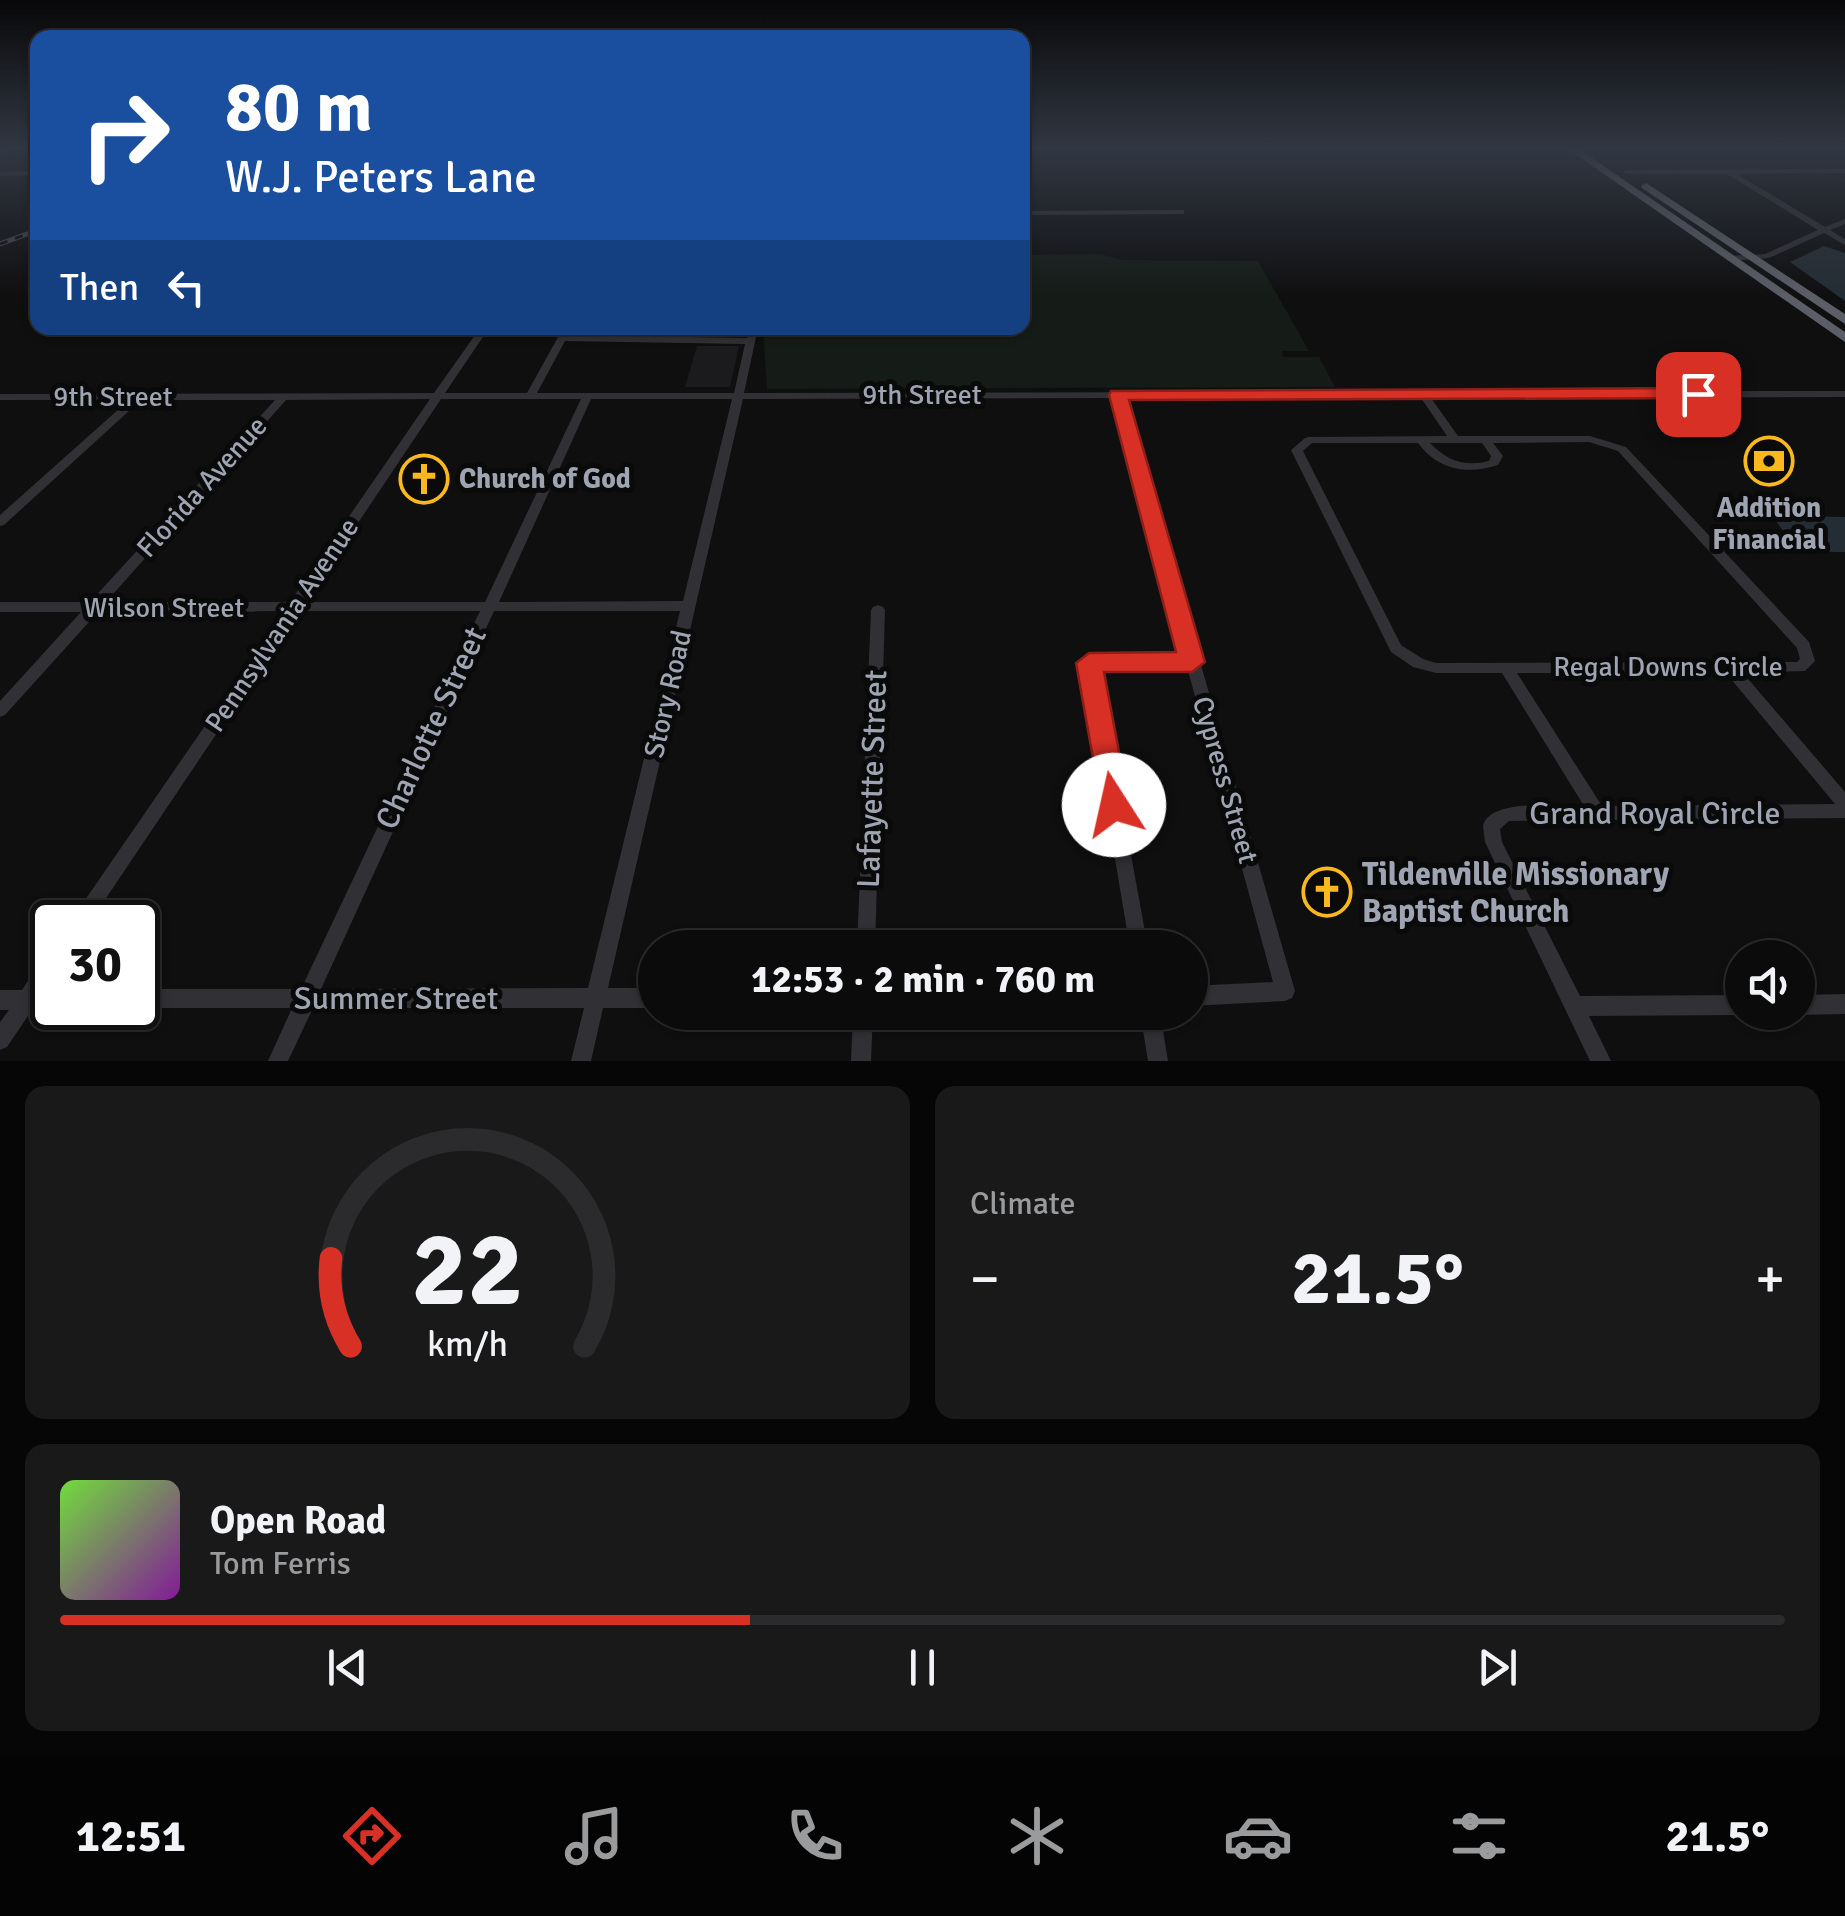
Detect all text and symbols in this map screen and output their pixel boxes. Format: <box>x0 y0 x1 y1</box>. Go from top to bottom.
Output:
text: 80 m <box>225 64 373 150</box>
icon: right <box>60 70 190 200</box>
text: W.J. Peters Lane <box>225 150 537 205</box>
icon: left <box>159 260 214 315</box>
text: Then <box>60 264 139 311</box>
pin <box>1656 352 1741 437</box>
icon: arrive <box>1671 367 1726 422</box>
street label: 9th Street <box>862 378 982 412</box>
street label: 9th Street <box>53 380 173 414</box>
street label: Florida Avenue <box>130 409 274 565</box>
bank icon: Addition Financial <box>1743 435 1795 487</box>
church icon: Church of God <box>398 453 450 505</box>
place label: Church of God <box>459 462 631 496</box>
place label: Addition Financial <box>1712 491 1826 557</box>
street label: Pennsylvania Avenue <box>198 512 366 738</box>
street label: Wilson Street <box>84 591 245 625</box>
street label: Charlotte Street <box>367 621 495 835</box>
street label: Story Road <box>637 627 699 761</box>
street label: Regal Downs Circle <box>1553 650 1783 684</box>
street label: Lafayette Street <box>849 669 895 889</box>
street label: Cypress Street <box>1185 693 1265 868</box>
position arrow <box>1062 753 1166 857</box>
street label: Grand Royal Circle <box>1529 794 1781 833</box>
place label: Tildenville Missionary Baptist Church <box>1362 855 1669 931</box>
church icon: Tildenville Missionary Baptist Church <box>1301 866 1353 918</box>
speed limit sign: 30 <box>30 900 160 1030</box>
map controls <box>1725 940 1815 1030</box>
button: sound <box>1725 940 1815 1030</box>
text: 12:53 · 2 min · 760 m <box>751 956 1095 1003</box>
street label: Summer Street <box>294 979 498 1018</box>
text: Climate <box>970 1184 1076 1223</box>
text: 22 <box>411 1206 524 1334</box>
text: 21.5° <box>1291 1232 1464 1325</box>
text: − <box>970 1245 1000 1313</box>
text: + <box>1755 1245 1785 1313</box>
text: km/h <box>427 1322 508 1366</box>
text: Open Road <box>210 1497 386 1544</box>
text: Tom Ferris <box>210 1544 351 1583</box>
icon: previous <box>320 1640 375 1695</box>
icon: pause <box>895 1640 950 1695</box>
icon: next <box>1470 1640 1525 1695</box>
icon: directions <box>337 1801 407 1871</box>
icon: music <box>559 1801 629 1871</box>
icon: phone <box>780 1801 850 1871</box>
icon: climate <box>1002 1801 1072 1871</box>
icon: car <box>1223 1801 1293 1871</box>
icon: filters <box>1444 1801 1514 1871</box>
text: 12:51 <box>76 1809 186 1864</box>
text: 21.5° <box>1666 1809 1769 1864</box>

